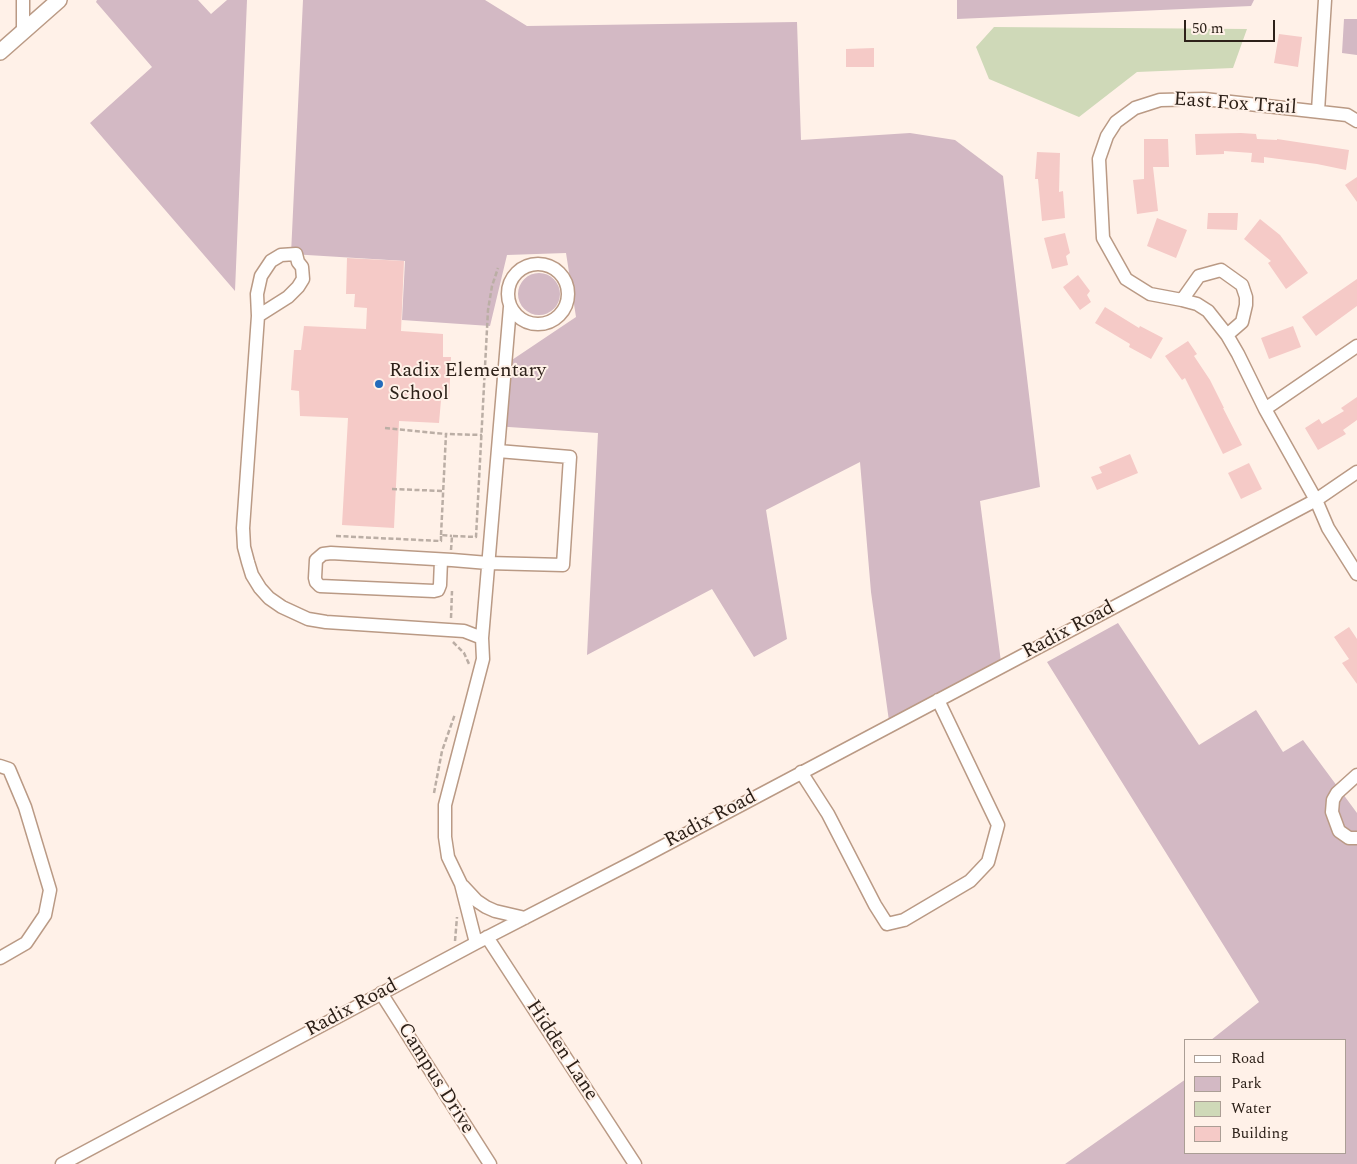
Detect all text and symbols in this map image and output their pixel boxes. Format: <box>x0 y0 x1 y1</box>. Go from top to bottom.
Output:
scale bar <box>1187 10 1278 42</box>
text: 50 m <box>1192 17 1224 40</box>
street label: East Fox Trail <box>1173 89 1297 121</box>
place label: Radix Elementary School <box>389 360 546 407</box>
marker: Radix Elementary School <box>373 378 385 390</box>
street label: Radix Road <box>1019 597 1119 665</box>
street label: Radix Road <box>661 786 761 854</box>
street label: Radix Road <box>302 975 402 1043</box>
street label: Hidden Lane <box>520 996 602 1106</box>
street label: Campus Drive <box>391 1019 479 1139</box>
legend <box>1184 1039 1347 1154</box>
text: Road <box>1231 1047 1265 1070</box>
text: Park <box>1231 1072 1262 1095</box>
text: Water <box>1231 1097 1271 1120</box>
text: Building <box>1231 1122 1288 1145</box>

